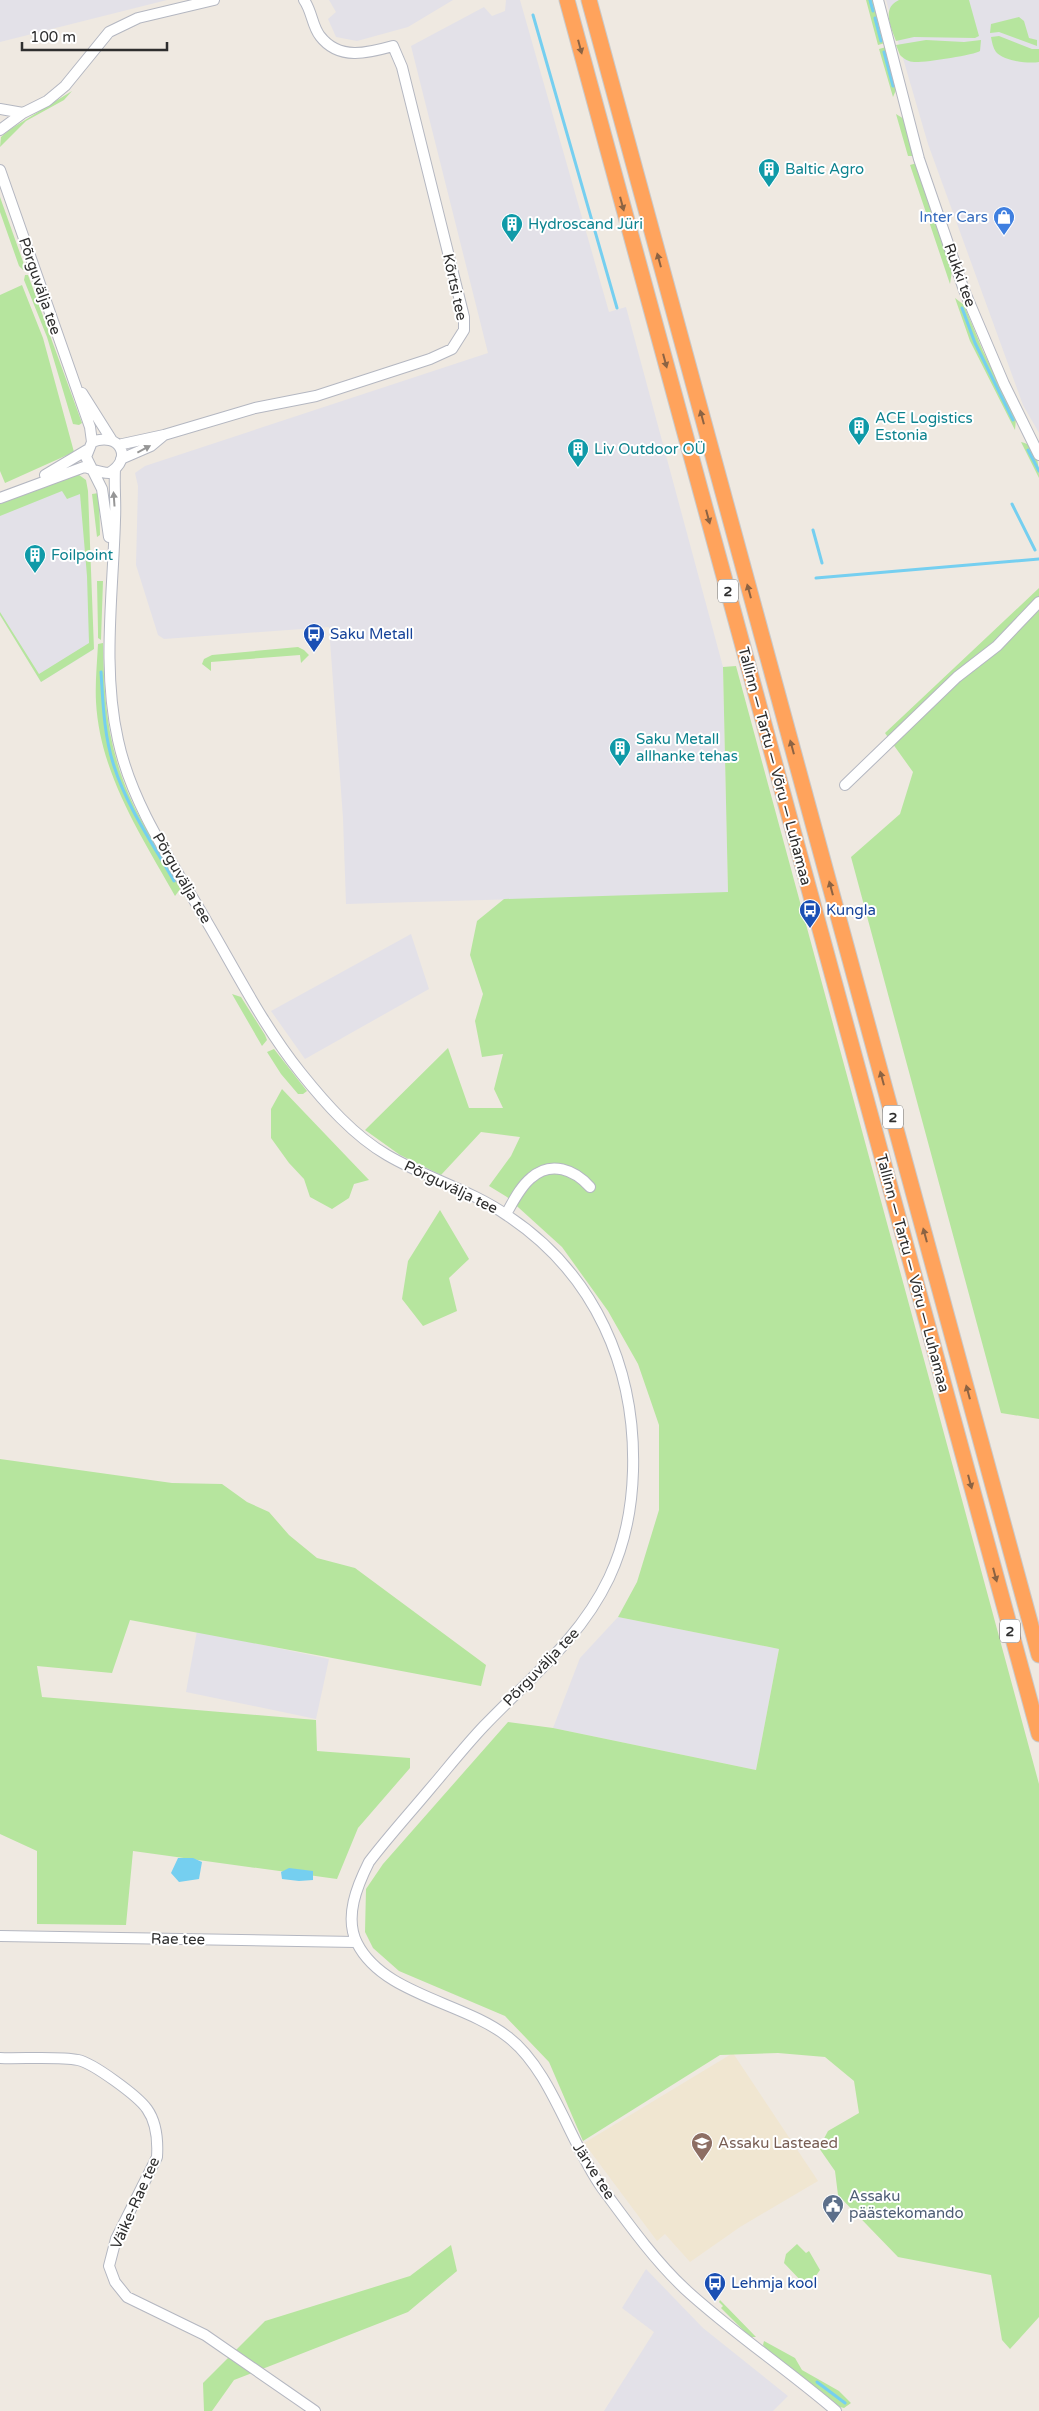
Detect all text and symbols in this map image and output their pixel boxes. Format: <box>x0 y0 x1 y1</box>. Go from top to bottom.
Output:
scale bar <box>22 20 168 52</box>
text: 100 m <box>30 28 76 46</box>
one-way arrow <box>576 40 584 55</box>
building icon: Baltic Agro <box>757 157 781 188</box>
place label: Baltic Agro <box>785 160 864 178</box>
one-way arrow <box>619 196 627 211</box>
shop icon: Inter Cars <box>992 205 1016 236</box>
place label: Inter Cars <box>919 208 988 226</box>
building icon: Hydroscand Jüri <box>500 212 524 243</box>
place label: Hydroscand Jüri <box>528 215 643 233</box>
street label: Põrguvälja tee <box>15 235 65 337</box>
street label: Rukki tee <box>940 241 980 309</box>
street label: Kõrtsi tee <box>439 252 471 322</box>
one-way arrow <box>655 253 663 268</box>
one-way arrow <box>661 353 669 368</box>
one-way arrow <box>698 409 706 424</box>
place label: ACE Logistics Estonia <box>875 409 973 444</box>
building icon: ACE Logistics Estonia <box>847 415 871 446</box>
building icon: Liv Outdoor OÜ <box>566 437 590 468</box>
place label: Liv Outdoor OÜ <box>594 440 706 458</box>
one-way arrow <box>137 445 151 453</box>
one-way arrow <box>110 491 118 507</box>
one-way arrow <box>704 510 712 525</box>
building icon: Foilpoint <box>23 543 47 574</box>
place label: Foilpoint <box>51 546 113 564</box>
road number: 2 <box>718 580 738 602</box>
one-way arrow <box>745 583 753 598</box>
bus stop icon: Saku Metall <box>302 622 326 653</box>
place label: Saku Metall <box>330 625 413 643</box>
street label: Tallinn — Tartu — Võru — Luhamaa <box>734 645 816 887</box>
place label: Saku Metall allhanke tehas <box>636 730 738 765</box>
building icon: Saku Metall allhanke tehas <box>608 736 632 767</box>
one-way arrow <box>788 740 796 755</box>
street label: Põrguvälja tee <box>149 829 215 927</box>
one-way arrow <box>826 880 834 895</box>
bus stop icon: Kungla <box>798 898 822 929</box>
place label: Kungla <box>826 901 876 919</box>
one-way arrow <box>878 1071 886 1086</box>
road number: 2 <box>883 1106 903 1128</box>
street label: Tallinn — Tartu — Võru — Luhamaa <box>872 1152 954 1394</box>
street label: Põrguvälja tee <box>401 1157 501 1217</box>
one-way arrow <box>921 1228 929 1243</box>
one-way arrow <box>963 1385 971 1400</box>
one-way arrow <box>966 1475 974 1490</box>
one-way arrow <box>991 1567 999 1582</box>
road number: 2 <box>1000 1620 1020 1642</box>
street label: Põrguvälja tee <box>499 1624 583 1710</box>
street label: Rae tee <box>151 1930 205 1948</box>
school or university icon: Assaku Lasteaed <box>690 2131 714 2162</box>
place label: Assaku Lasteaed <box>718 2134 838 2152</box>
street label: Järve tee <box>569 2139 619 2203</box>
street label: Väike-Rae tee <box>107 2154 163 2252</box>
place label: Assaku päästekomando <box>849 2187 964 2222</box>
public building icon: Assaku päästekomando <box>821 2193 845 2224</box>
bus stop icon: Lehmja kool <box>703 2271 727 2302</box>
place label: Lehmja kool <box>731 2274 817 2292</box>

